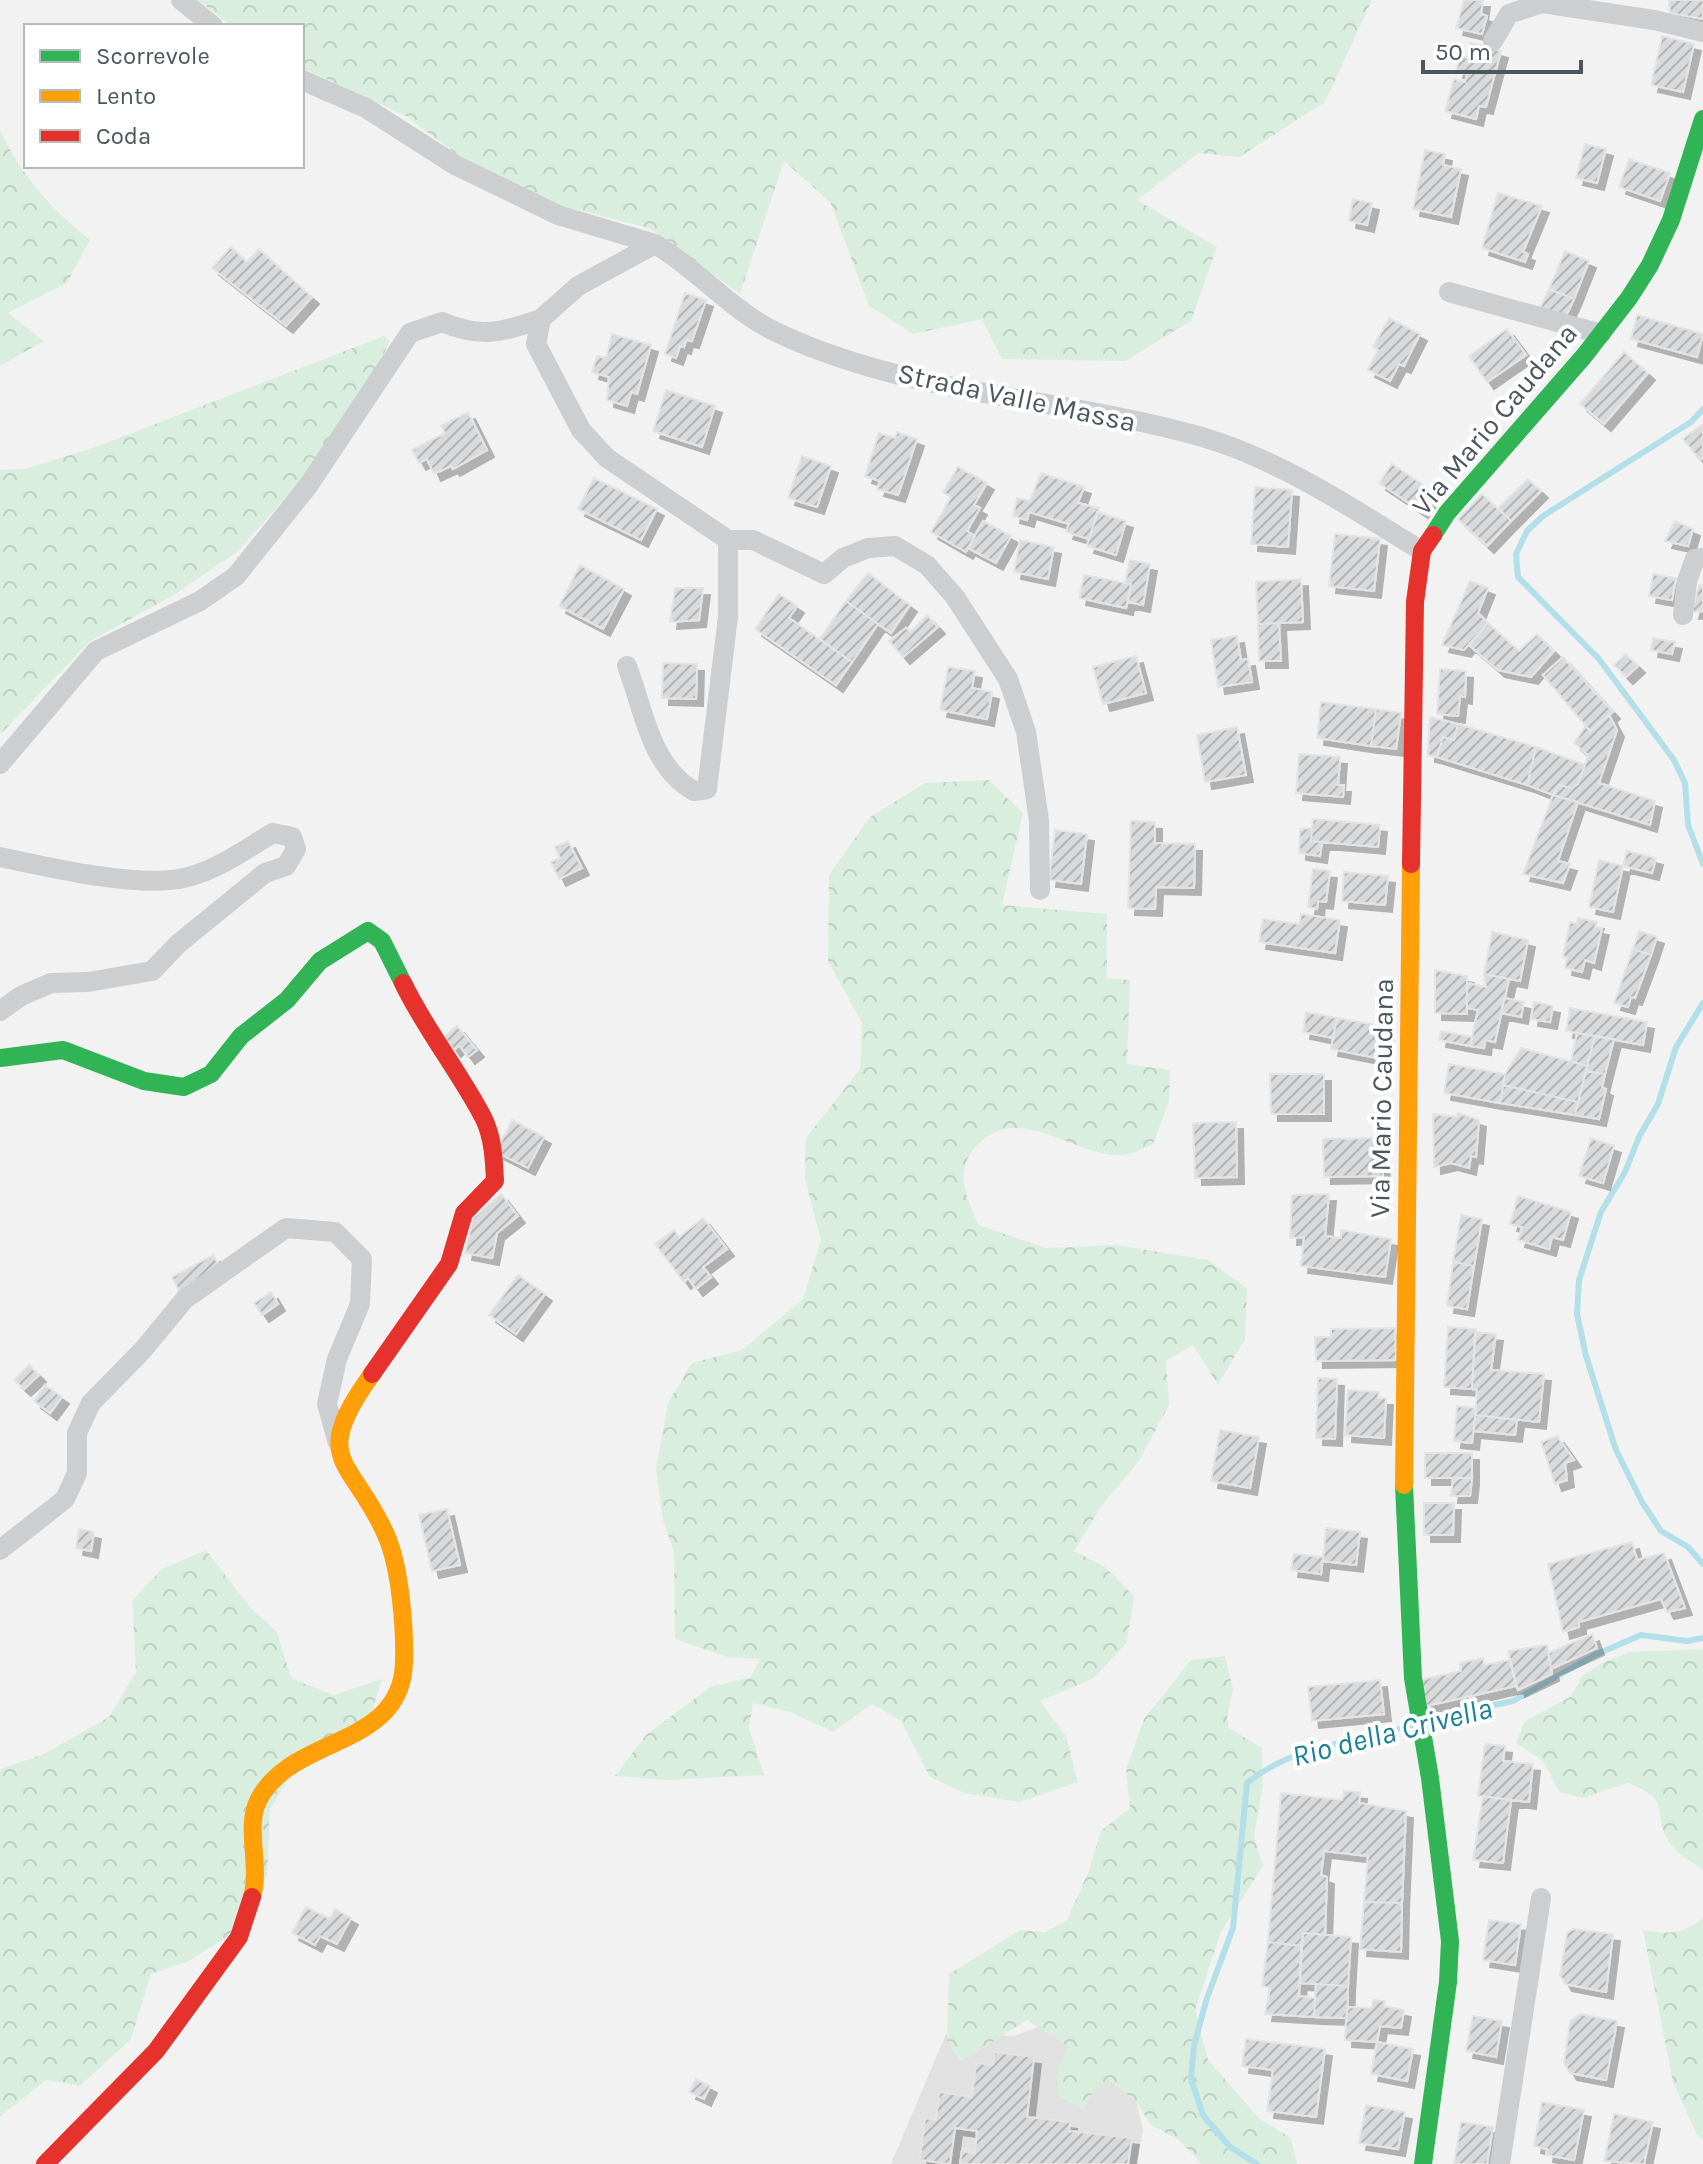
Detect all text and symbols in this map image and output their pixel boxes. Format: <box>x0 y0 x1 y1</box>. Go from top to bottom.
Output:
legend <box>24 24 304 168</box>
scale bar <box>1423 24 1581 74</box>
text: 50 m <box>1435 38 1491 66</box>
text: Scorrevole <box>96 42 210 70</box>
text: Lento <box>96 82 156 110</box>
text: Coda <box>96 122 151 150</box>
street label: Via Mario Caudana <box>1405 317 1584 522</box>
street label: Strada Valle Massa <box>895 356 1139 439</box>
street label: Via Mario Caudana <box>1363 978 1400 1218</box>
water label: Rio della Crivella <box>1288 1690 1496 1774</box>

